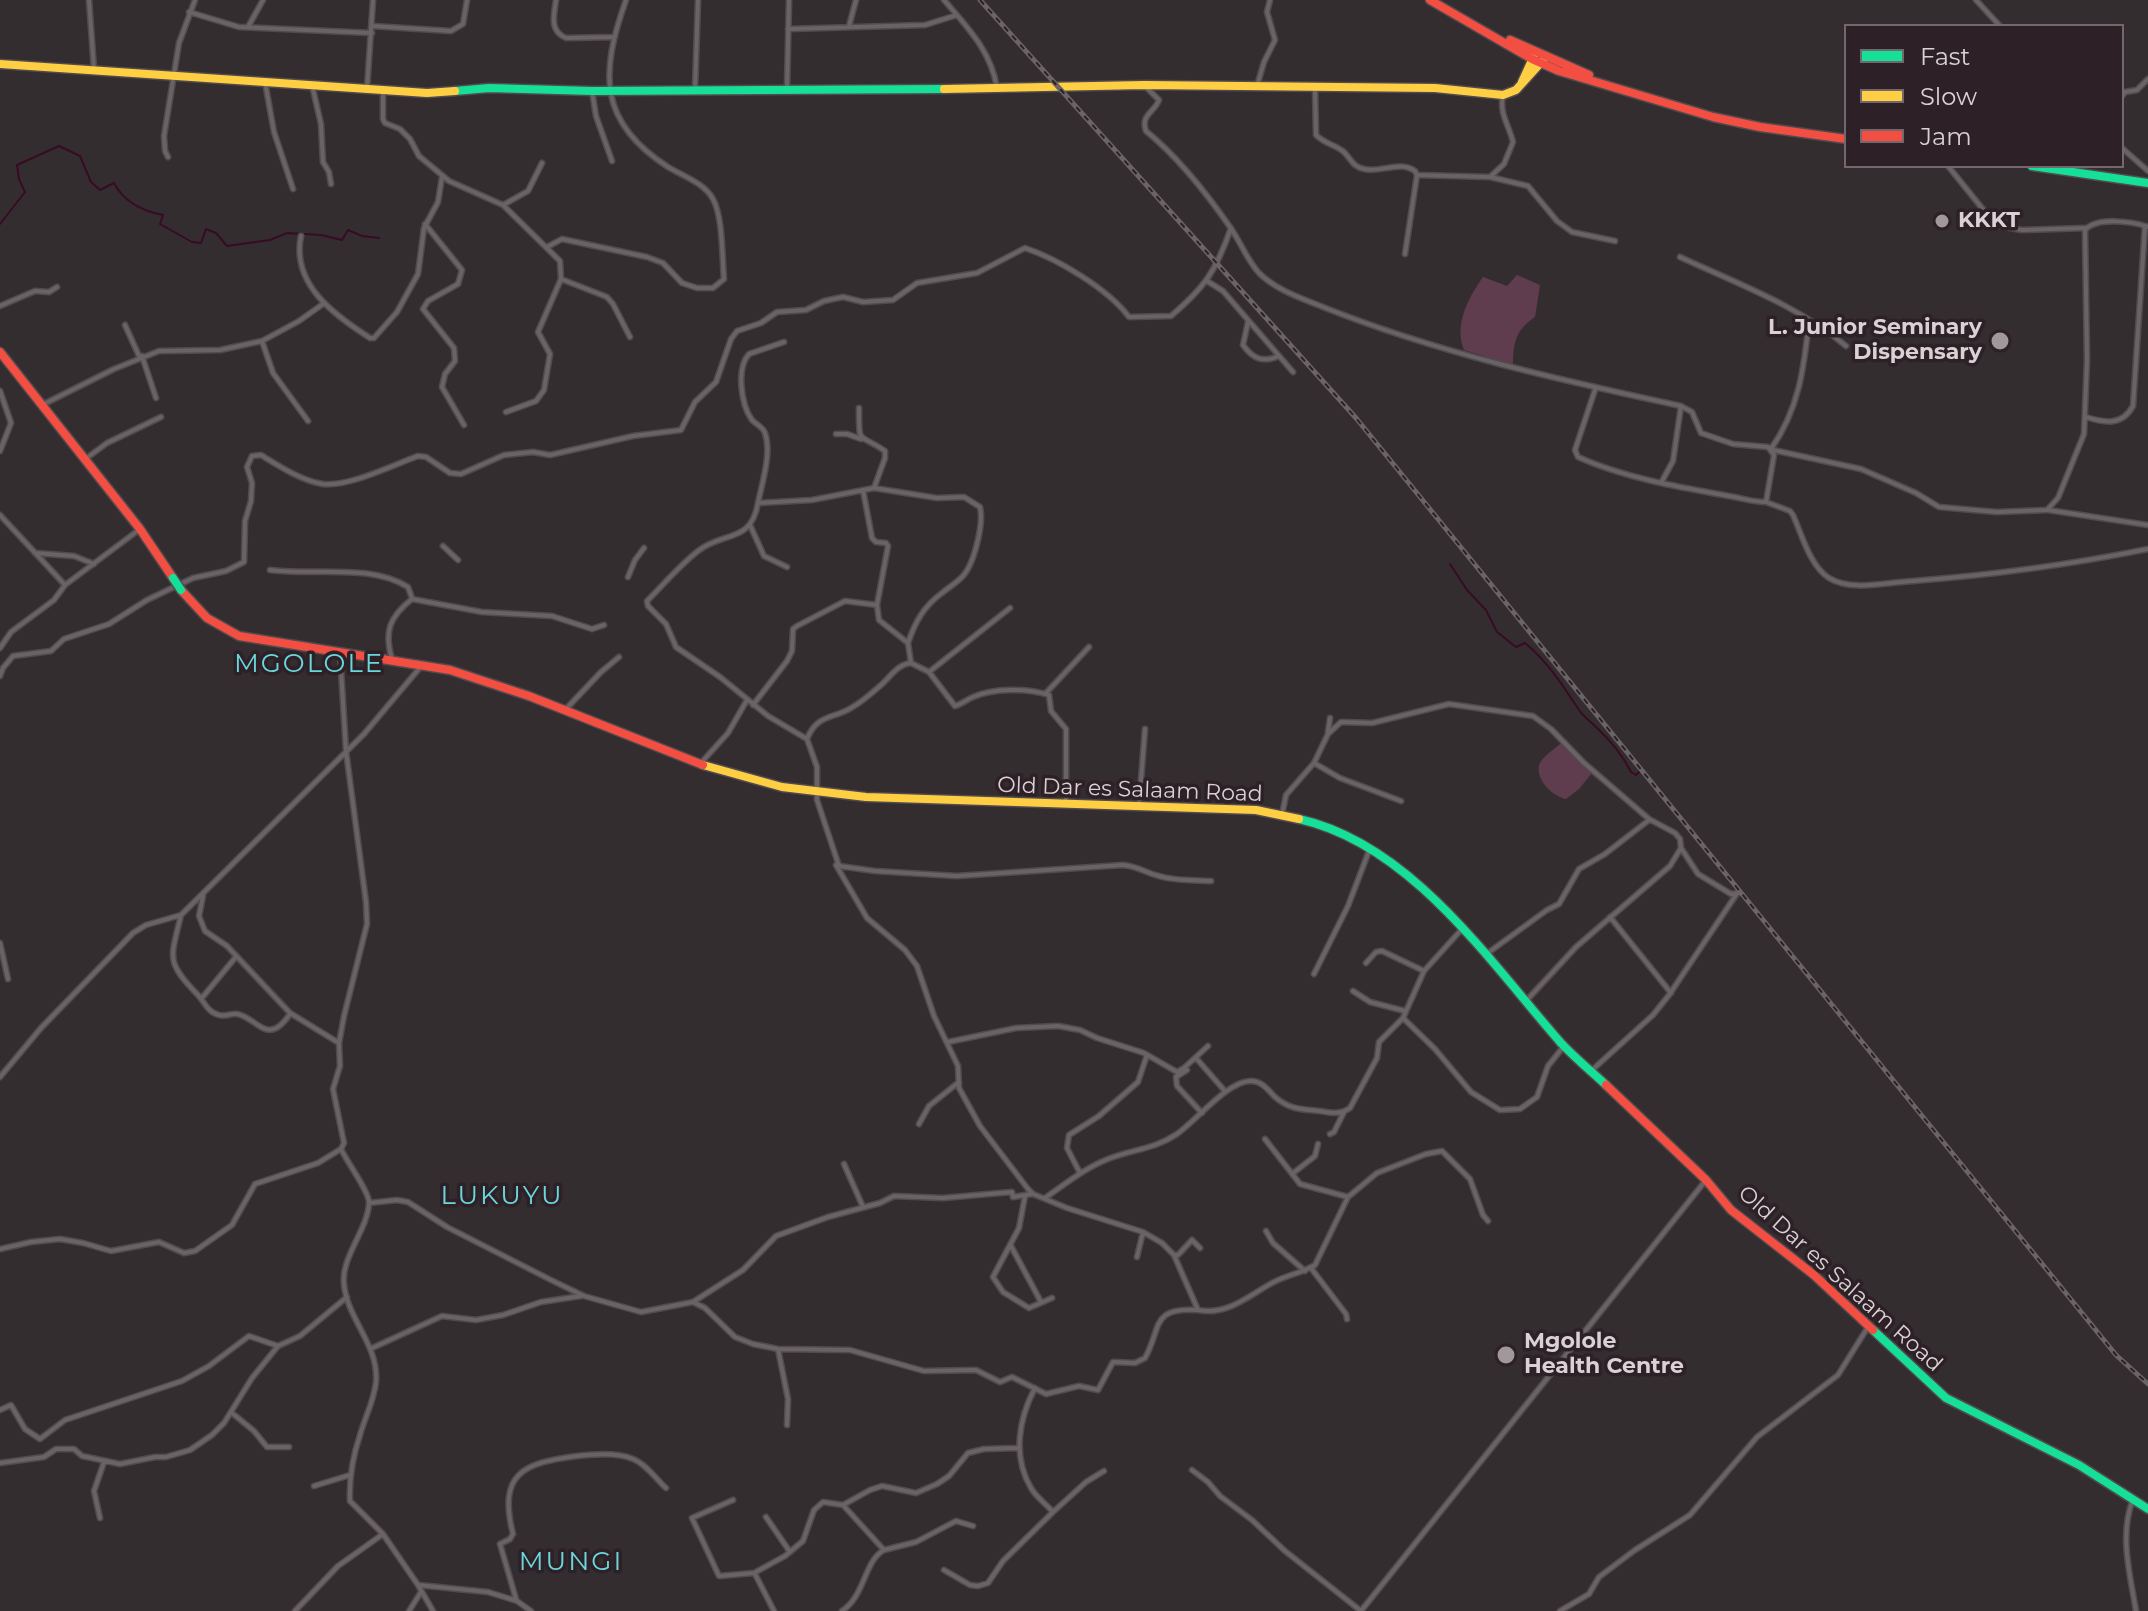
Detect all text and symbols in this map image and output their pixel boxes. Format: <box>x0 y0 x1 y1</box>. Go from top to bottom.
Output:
legend <box>1844 24 2124 168</box>
text: Fast <box>1920 42 1970 71</box>
text: Slow <box>1920 82 1977 111</box>
text: Jam <box>1920 122 1972 151</box>
place label: KKKT <box>1958 208 2020 234</box>
marker: KKKT <box>1933 212 1951 230</box>
place label: L. Junior Seminary Dispensary <box>1768 315 1982 366</box>
marker: L. Junior Seminary Dispensary <box>1989 330 2011 352</box>
district label: MGOLOLE <box>234 648 384 680</box>
street label: Old Dar es Salaam Road <box>997 772 1263 808</box>
district label: LUKUYU <box>441 1180 563 1212</box>
street label: Old Dar es Salaam Road <box>1732 1180 1948 1378</box>
place label: Mgolole Health Centre <box>1524 1329 1684 1380</box>
marker: Mgolole Health Centre <box>1495 1344 1517 1366</box>
district label: MUNGI <box>519 1546 623 1578</box>

